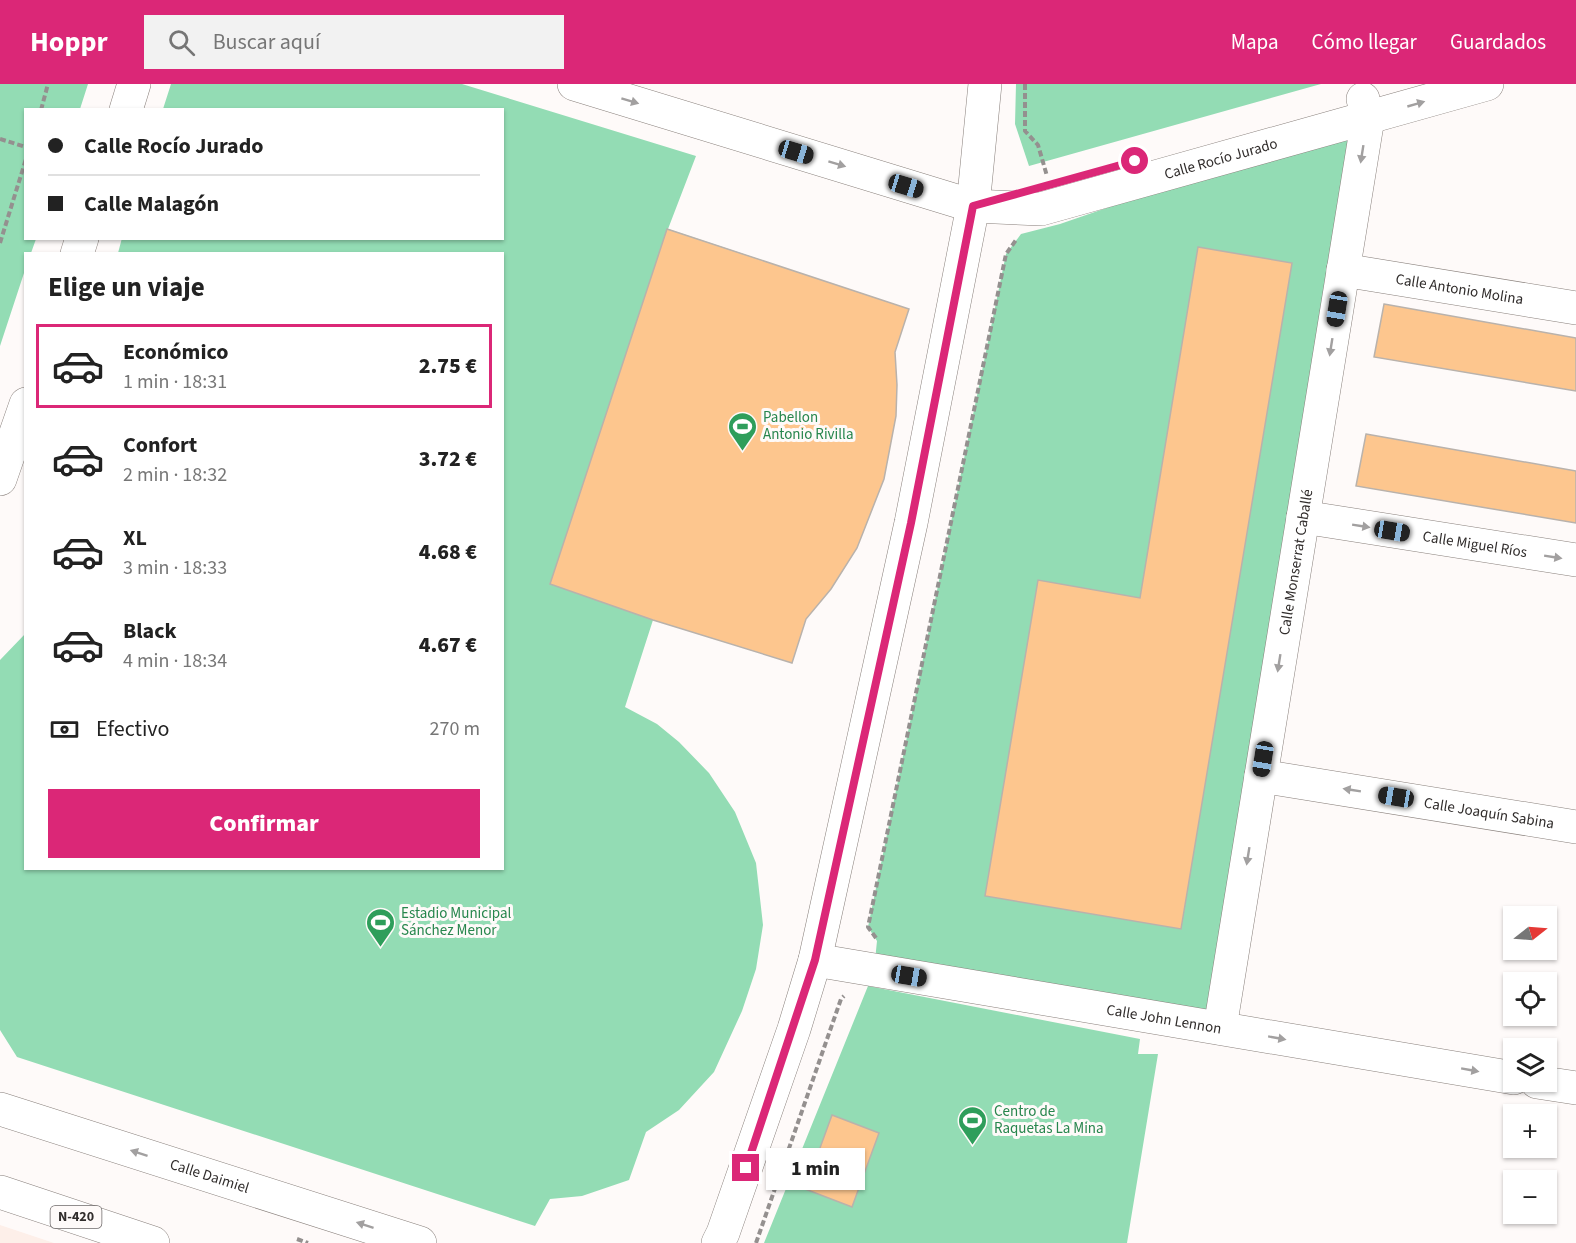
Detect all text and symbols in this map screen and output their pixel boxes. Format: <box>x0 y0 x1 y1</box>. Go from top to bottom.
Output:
search box <box>144 15 564 69</box>
text: Hoppr <box>30 22 108 62</box>
icon: search <box>165 26 198 59</box>
text: Buscar aquí <box>213 26 320 58</box>
text: Mapa <box>1231 27 1279 57</box>
text: Cómo llegar <box>1312 27 1417 57</box>
text: Guardados <box>1450 27 1546 57</box>
one-way arrow <box>621 97 639 106</box>
one-way arrow <box>1407 99 1425 109</box>
text: Calle Rocío Jurado <box>84 130 263 162</box>
street label: Calle Rocío Jurado <box>1162 133 1280 184</box>
car <box>776 138 816 166</box>
one-way arrow <box>1358 145 1367 164</box>
route start <box>1121 147 1148 174</box>
one-way arrow <box>828 160 846 169</box>
car <box>886 172 926 200</box>
text: Calle Malagón <box>84 188 219 220</box>
text: Elige un viaje <box>48 268 205 307</box>
street label: Calle Antonio Molina <box>1394 268 1525 310</box>
car <box>1325 290 1349 328</box>
text: Económico <box>123 336 228 368</box>
one-way arrow <box>1326 337 1335 356</box>
icon: car <box>51 339 105 393</box>
text: 2.75 € <box>419 350 477 382</box>
text: 1 min · 18:31 <box>123 368 227 396</box>
place label: Pabellon Antonio Rivilla <box>763 407 854 445</box>
sports icon: Pabellon Antonio Rivilla <box>726 410 758 452</box>
text: Confort <box>123 429 197 461</box>
icon: car <box>51 432 105 486</box>
text: 3.72 € <box>419 443 477 475</box>
text: 2 min · 18:32 <box>123 461 227 489</box>
street label: Calle Monserrat Caballé <box>1274 488 1318 637</box>
car <box>1373 519 1411 543</box>
text: XL <box>123 522 147 554</box>
one-way arrow <box>1351 522 1370 531</box>
icon: car <box>51 525 105 579</box>
street label: Calle Miguel Ríos <box>1421 525 1529 563</box>
text: 4.68 € <box>419 536 477 568</box>
one-way arrow <box>1544 552 1563 561</box>
text: 3 min · 18:33 <box>123 554 227 582</box>
text: Black <box>123 615 177 647</box>
icon: car <box>51 618 105 672</box>
text: 4.67 € <box>419 629 477 661</box>
text: 4 min · 18:34 <box>123 647 227 675</box>
one-way arrow <box>1274 654 1283 673</box>
icon: cash <box>48 713 81 746</box>
text: Efectivo <box>96 713 170 745</box>
text: 270 m <box>430 715 480 743</box>
car <box>1251 740 1275 778</box>
car <box>1377 785 1415 809</box>
one-way arrow <box>1343 786 1362 795</box>
button: Confirmar <box>48 789 480 858</box>
street label: Calle Joaquín Sabina <box>1422 792 1556 834</box>
one-way arrow <box>1243 846 1252 865</box>
place label: Estadio Municipal Sánchez Menor <box>401 903 512 941</box>
sports icon: Estadio Municipal Sánchez Menor <box>364 906 396 948</box>
north arrow <box>1503 906 1557 960</box>
map controls <box>1503 906 1557 1224</box>
car <box>890 964 928 988</box>
button: locate <box>1503 972 1557 1026</box>
street label: Calle John Lennon <box>1105 999 1223 1039</box>
one-way arrow <box>1268 1033 1287 1042</box>
button: layers <box>1503 1038 1557 1092</box>
one-way arrow <box>1460 1066 1479 1075</box>
place label: Centro de Raquetas La Mina <box>994 1101 1104 1139</box>
sports icon: Centro de Raquetas La Mina <box>957 1104 989 1146</box>
button: + <box>1503 1104 1557 1158</box>
callout: 1 min <box>767 1147 866 1189</box>
one-way arrow <box>130 1148 148 1157</box>
street label: Calle Daimiel <box>167 1153 252 1198</box>
route end <box>732 1154 759 1181</box>
text: 1 min <box>791 1155 840 1183</box>
button: − <box>1503 1170 1557 1224</box>
road number: N-420 <box>50 1206 101 1228</box>
one-way arrow <box>356 1220 374 1229</box>

